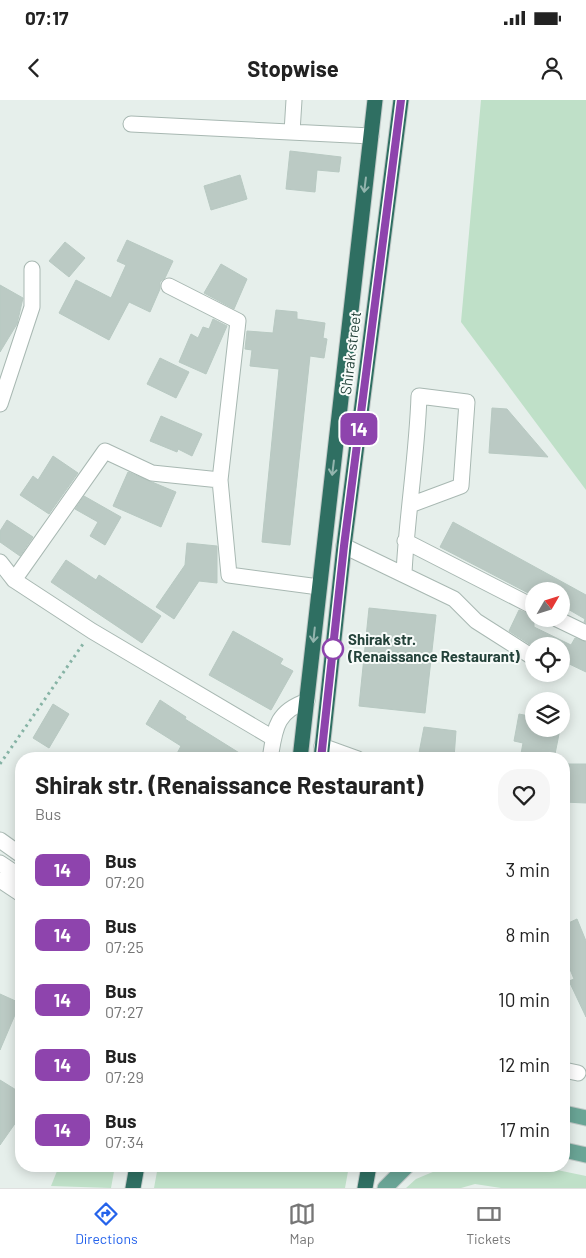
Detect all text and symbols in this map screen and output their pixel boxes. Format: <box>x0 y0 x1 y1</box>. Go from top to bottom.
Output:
text: 07:17 <box>25 6 68 29</box>
icon: back <box>20 54 48 82</box>
icon: person <box>538 54 566 82</box>
text: Stopwise <box>247 55 339 81</box>
one-way arrow <box>360 176 370 192</box>
street label: Shirak street <box>336 310 364 395</box>
line badge: 14 <box>336 413 382 445</box>
text: 14 <box>350 418 368 440</box>
one-way arrow <box>328 460 338 476</box>
north arrow <box>525 582 570 628</box>
map controls <box>525 582 570 737</box>
one-way arrow <box>309 627 319 643</box>
place label: Shirak str. (Renaissance Restaurant) <box>347 630 521 665</box>
button: locate <box>525 637 570 682</box>
marker: Shirak str. (Renaissance Restaurant) <box>322 638 344 660</box>
button: layers <box>525 692 570 737</box>
button: heart <box>498 769 550 821</box>
text: Shirak str. (Renaissance Restaurant) <box>35 770 423 799</box>
text: Bus <box>35 804 61 823</box>
text: Bus <box>105 849 137 872</box>
text: 3 min <box>506 858 550 881</box>
text: 14 <box>54 859 71 881</box>
text: 07:20 <box>105 872 145 891</box>
text: Bus <box>105 914 137 937</box>
text: 8 min <box>506 923 550 946</box>
text: 14 <box>54 924 71 946</box>
text: 07:25 <box>105 937 144 956</box>
text: Bus <box>105 979 137 1002</box>
text: 10 min <box>498 988 550 1011</box>
text: 14 <box>54 989 71 1011</box>
text: 07:27 <box>105 1002 143 1021</box>
text: Bus <box>105 1044 137 1067</box>
text: 12 min <box>499 1053 550 1076</box>
text: 14 <box>54 1054 71 1076</box>
text: 07:29 <box>105 1067 144 1086</box>
text: Bus <box>105 1109 137 1132</box>
text: 17 min <box>500 1118 550 1141</box>
text: 14 <box>54 1119 71 1141</box>
text: 07:34 <box>105 1132 144 1151</box>
tab: Directions <box>75 1200 138 1247</box>
tab: Map <box>288 1200 316 1247</box>
tab: Tickets <box>466 1200 511 1247</box>

